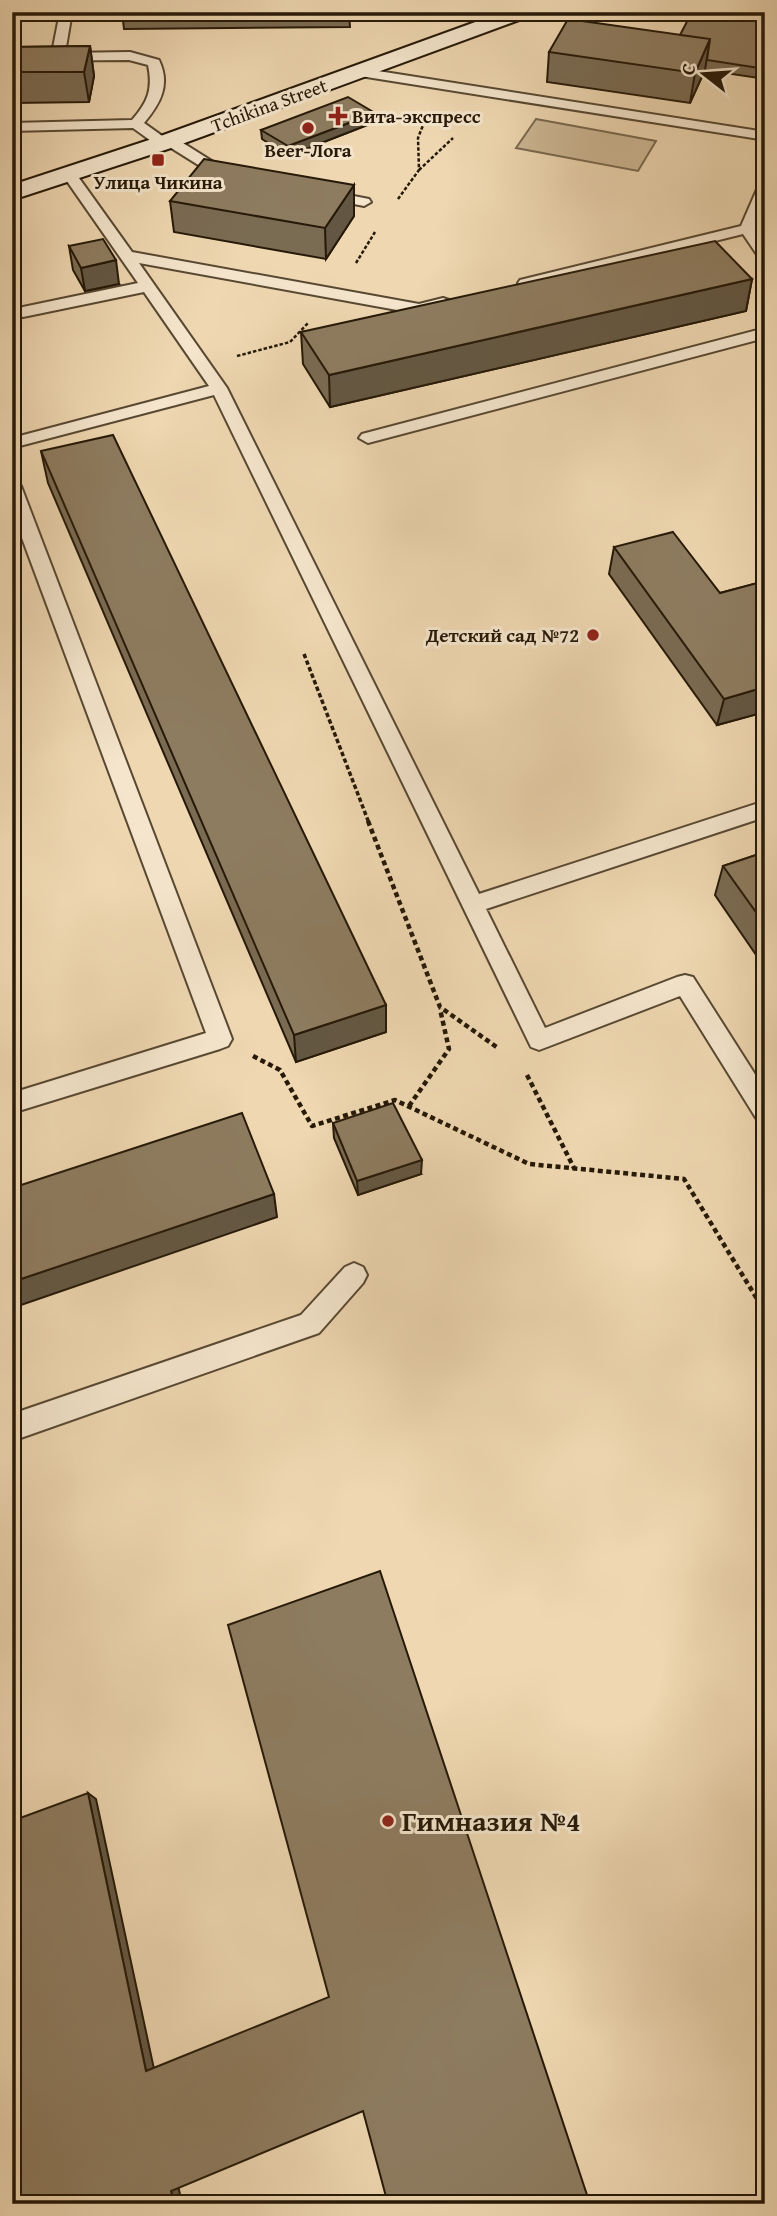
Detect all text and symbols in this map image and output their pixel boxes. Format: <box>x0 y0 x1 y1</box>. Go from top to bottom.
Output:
north arrow <box>668 38 738 108</box>
text: С <box>673 60 703 78</box>
street label: Tchikina Street <box>207 71 331 139</box>
place label: Вита-экспресс <box>352 102 481 130</box>
marker: Вита-экспресс <box>330 108 346 124</box>
marker: Beer-Лога <box>300 120 316 136</box>
place label: Beer-Лога <box>264 136 352 164</box>
marker: Улица Чикина <box>150 152 166 168</box>
place label: Улица Чикина <box>93 168 223 196</box>
place label: Детский сад №72 <box>425 621 579 649</box>
marker: Детский сад №72 <box>585 627 601 643</box>
place label: Гимназия №4 <box>402 1800 581 1841</box>
marker: Гимназия №4 <box>380 1813 396 1829</box>

